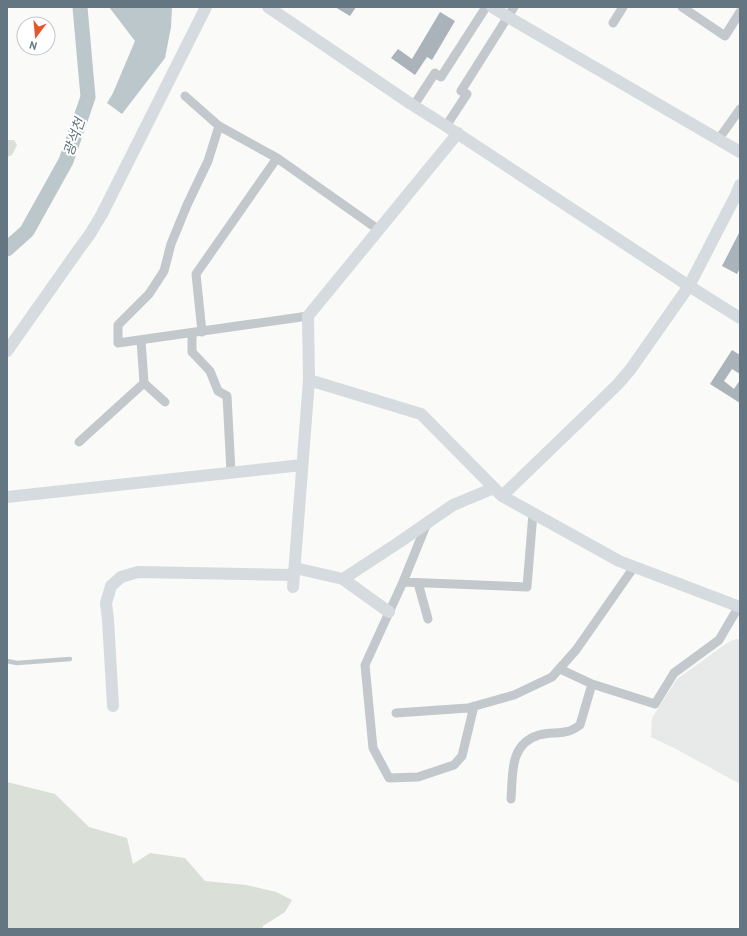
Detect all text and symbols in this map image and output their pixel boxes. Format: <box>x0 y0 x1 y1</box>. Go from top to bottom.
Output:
north arrow <box>16 16 56 56</box>
text: N <box>28 38 39 53</box>
water label: 광석천 <box>59 115 89 158</box>

